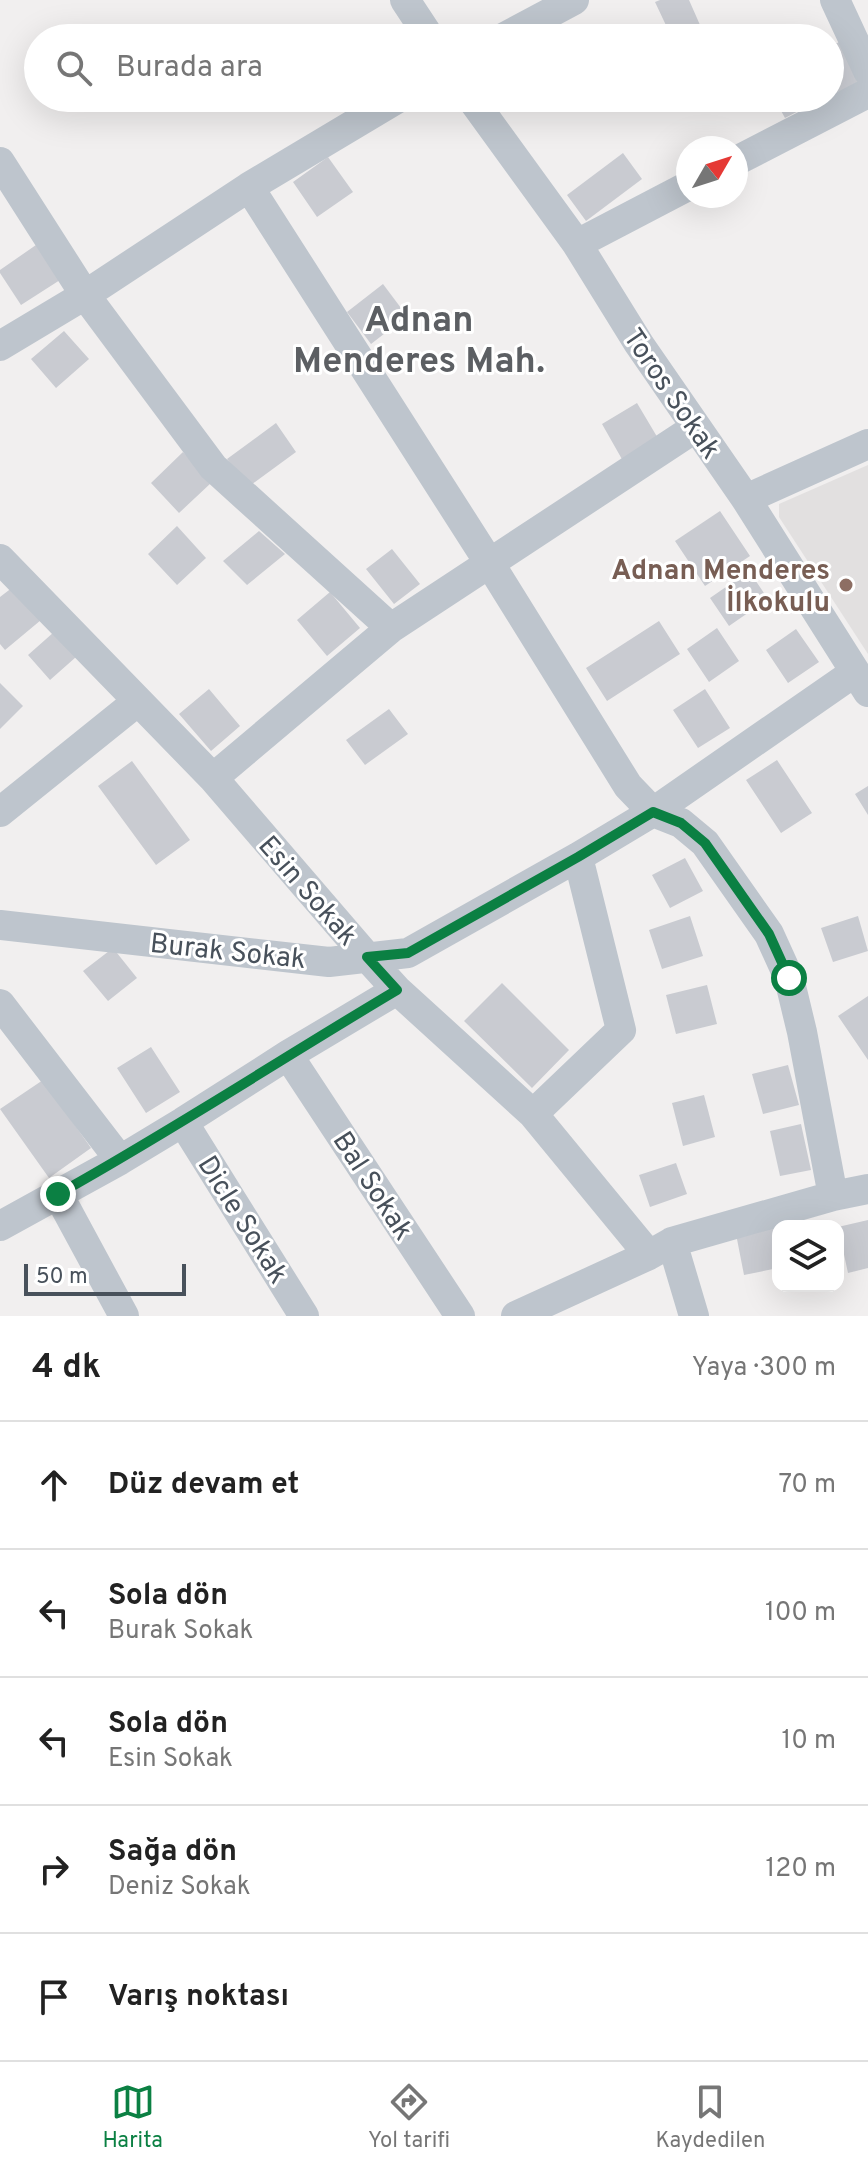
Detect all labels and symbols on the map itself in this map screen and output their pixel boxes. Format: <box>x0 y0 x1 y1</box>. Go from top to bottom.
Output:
north arrow <box>676 136 748 208</box>
district label: Adnan Menderes Mah. <box>293 299 545 386</box>
street label: Toros Sokak <box>614 322 727 467</box>
place label: Adnan Menderes İlkokulu <box>611 554 830 622</box>
marker: Adnan Menderes İlkokulu <box>837 576 855 594</box>
street label: Esin Sokak <box>249 829 364 955</box>
street label: Burak Sokak <box>148 927 307 979</box>
route start <box>771 960 807 996</box>
street label: Bal Sokak <box>323 1125 420 1248</box>
street label: Dicle Sokak <box>188 1150 295 1292</box>
route end <box>40 1176 76 1212</box>
scale bar <box>24 1260 186 1296</box>

